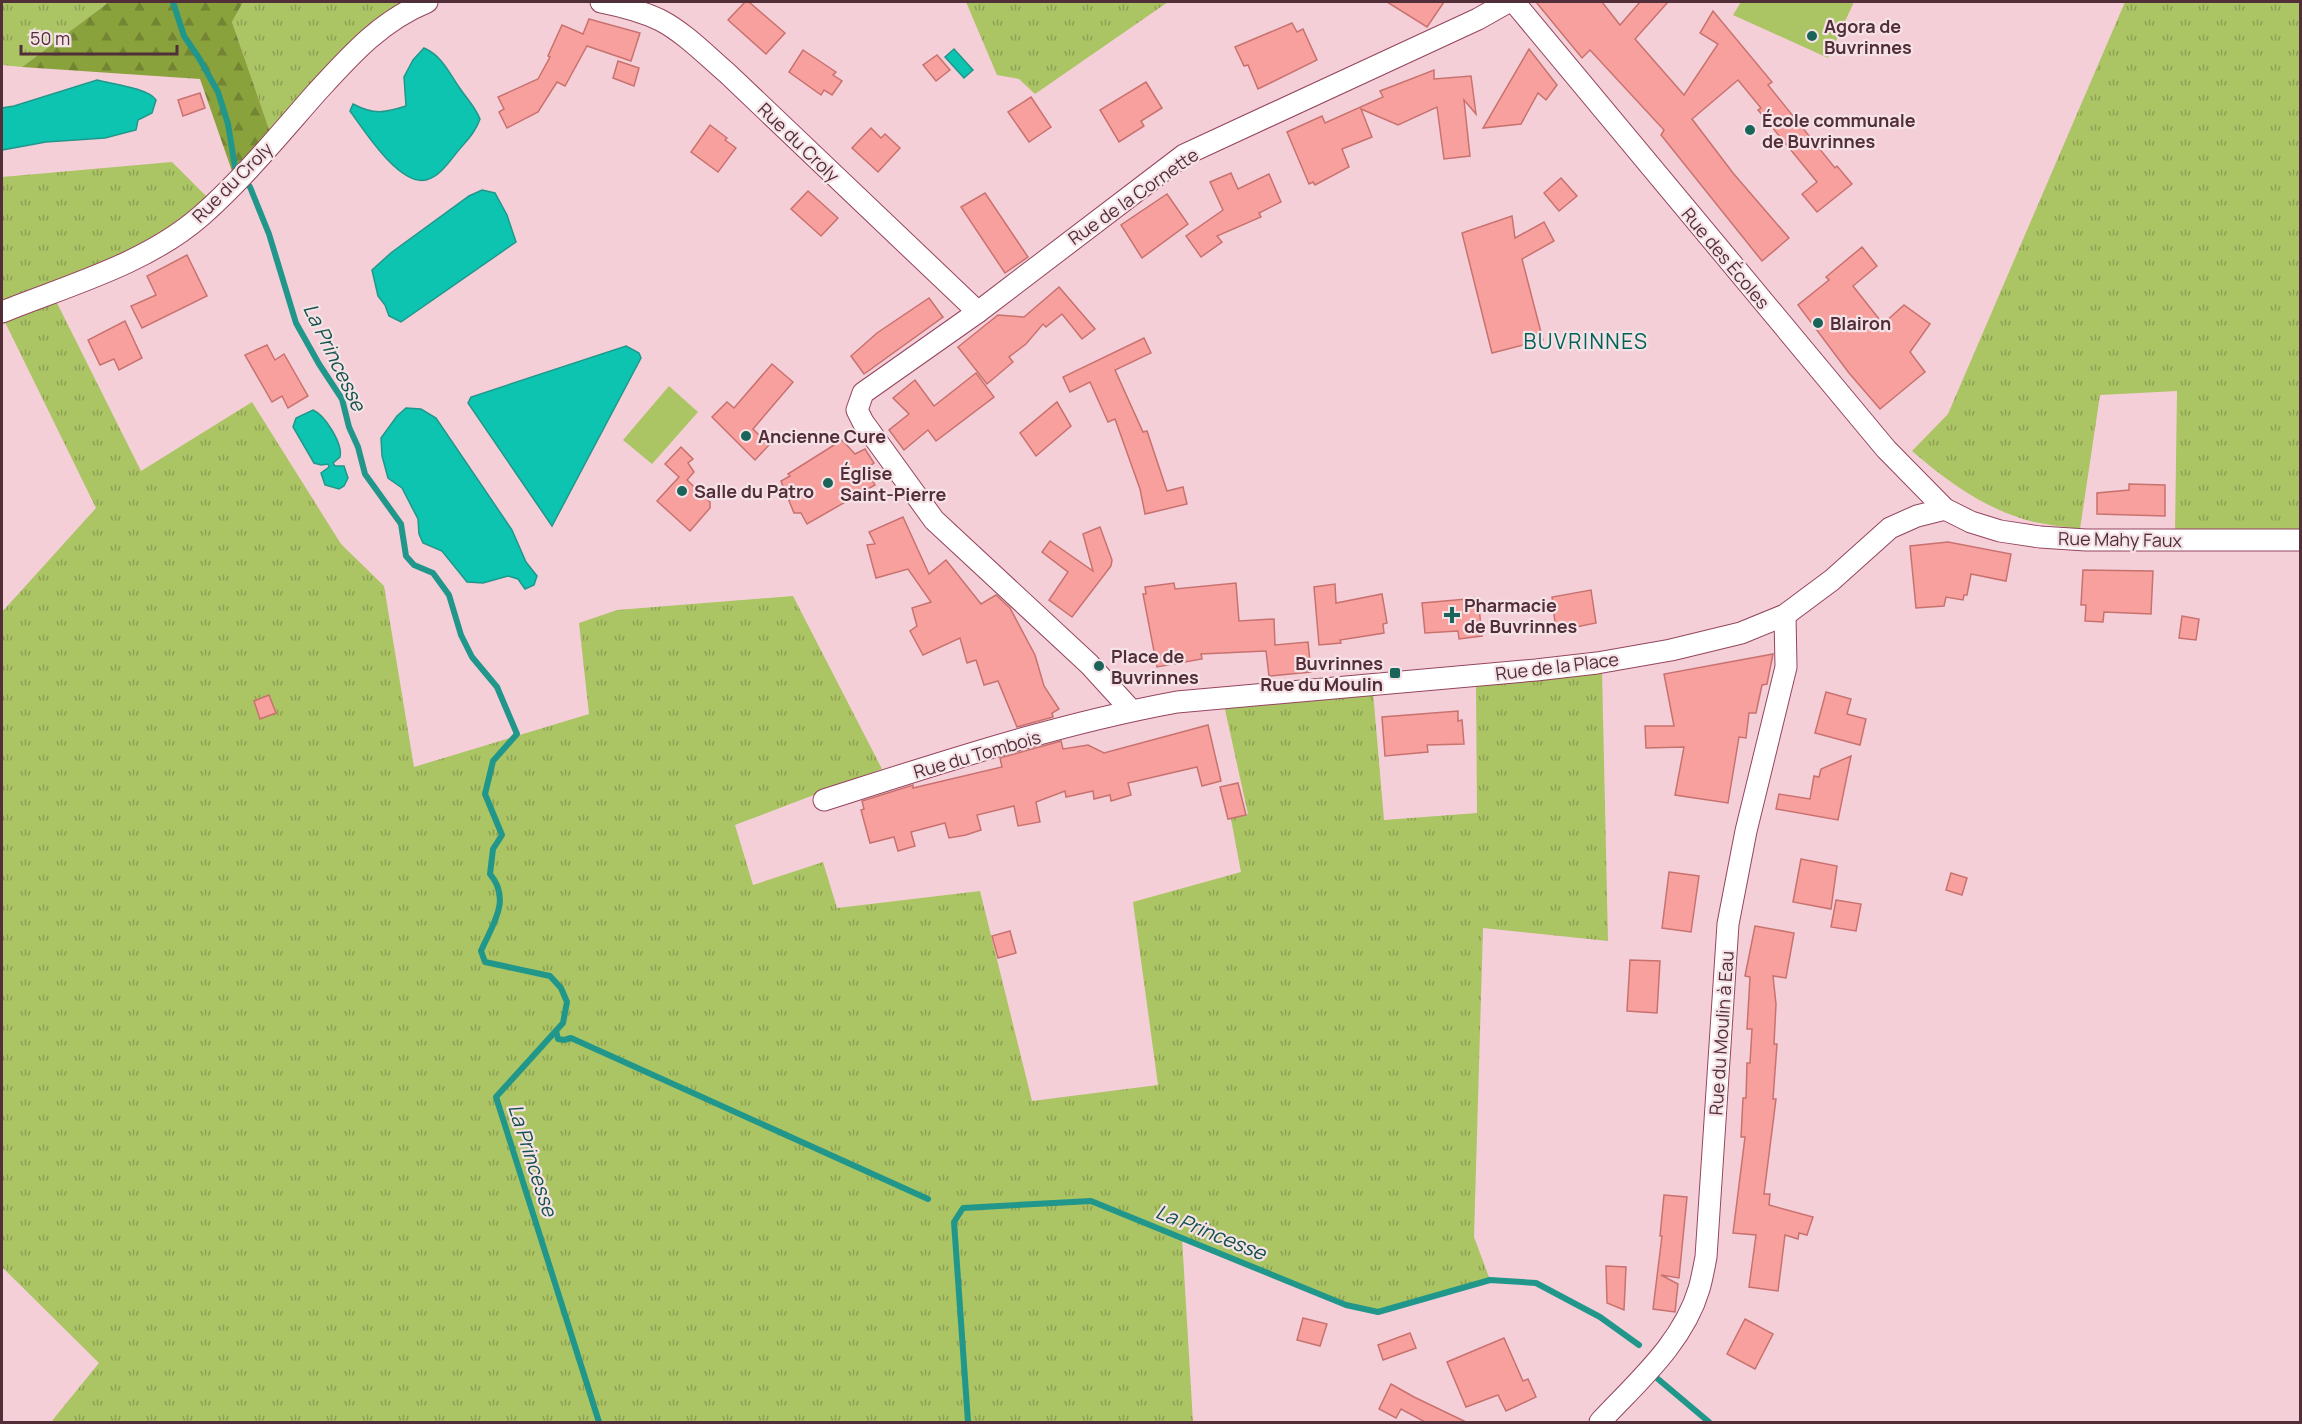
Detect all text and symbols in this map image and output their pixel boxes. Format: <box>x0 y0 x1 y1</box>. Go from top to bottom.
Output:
place label: Agora de Buvrinnes <box>1824 14 1912 59</box>
scale bar <box>21 18 177 56</box>
text: 50 m <box>30 26 70 50</box>
marker: Agora de Buvrinnes <box>1805 29 1819 43</box>
street label: Rue du Croly <box>753 97 845 187</box>
place label: École communale de Buvrinnes <box>1762 108 1916 153</box>
marker: École communale de Buvrinnes <box>1743 123 1757 137</box>
street label: Rue du Croly <box>187 136 278 227</box>
street label: Rue de la Cornette <box>1063 142 1203 250</box>
street label: Rue des Écoles <box>1677 202 1775 314</box>
water label: La Princesse <box>297 299 373 416</box>
place label: Blairon <box>1830 311 1891 335</box>
marker: Blairon <box>1811 316 1825 330</box>
district label: BUVRINNES <box>1523 327 1649 355</box>
place label: Ancienne Cure <box>758 424 886 448</box>
marker: Ancienne Cure <box>739 429 753 443</box>
place label: Église Saint-Pierre <box>840 461 946 506</box>
marker: Église Saint-Pierre <box>821 476 835 490</box>
place label: Salle du Patro <box>694 479 814 503</box>
marker: Salle du Patro <box>675 484 689 498</box>
street label: Rue Mahy Faux <box>2058 526 2183 552</box>
place label: Pharmacie de Buvrinnes <box>1464 593 1578 638</box>
marker: Pharmacie de Buvrinnes <box>1445 608 1459 622</box>
place label: Place de Buvrinnes <box>1111 644 1199 689</box>
street label: Rue de la Place <box>1494 647 1620 685</box>
place label: Buvrinnes Rue du Moulin <box>1260 651 1383 696</box>
marker: Place de Buvrinnes <box>1092 659 1106 673</box>
marker: Buvrinnes Rue du Moulin <box>1388 666 1402 680</box>
street label: Rue du Tombois <box>911 724 1043 784</box>
street label: Rue du Moulin à Eau <box>1703 950 1739 1116</box>
water label: La Princesse <box>502 1101 564 1221</box>
water label: La Princesse <box>1152 1198 1271 1267</box>

